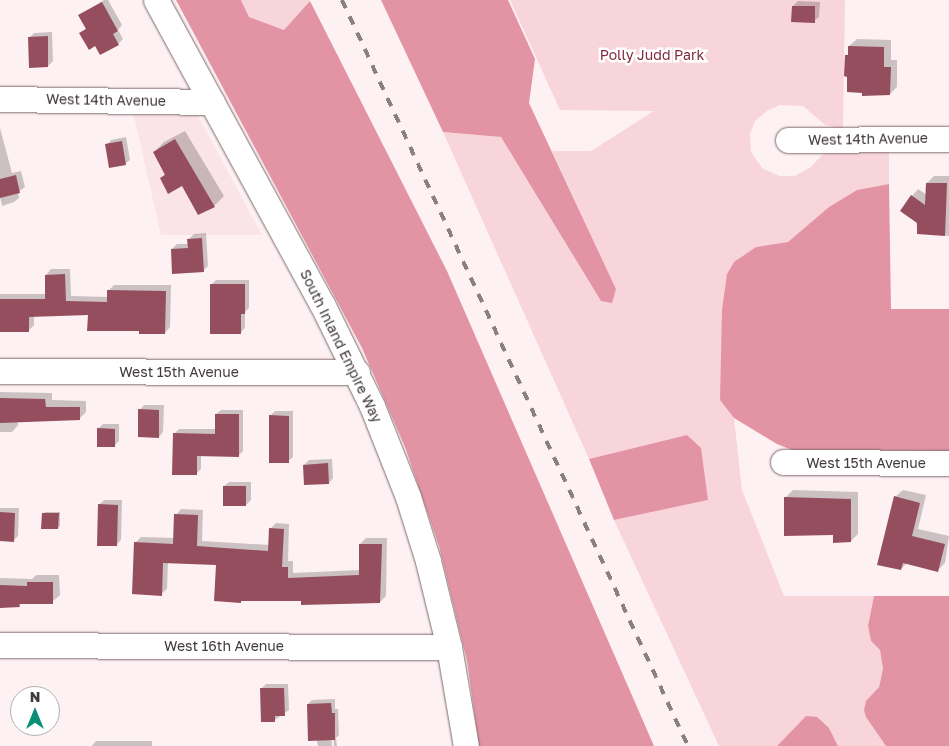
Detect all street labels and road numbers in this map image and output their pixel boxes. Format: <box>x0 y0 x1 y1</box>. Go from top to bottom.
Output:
street label: West 14th Avenue <box>46 91 166 109</box>
street label: West 14th Avenue <box>808 130 928 148</box>
street label: South Inland Empire Way <box>297 267 385 425</box>
street label: West 15th Avenue <box>119 364 239 380</box>
street label: West 15th Avenue <box>806 455 926 471</box>
street label: West 16th Avenue <box>164 638 284 654</box>

